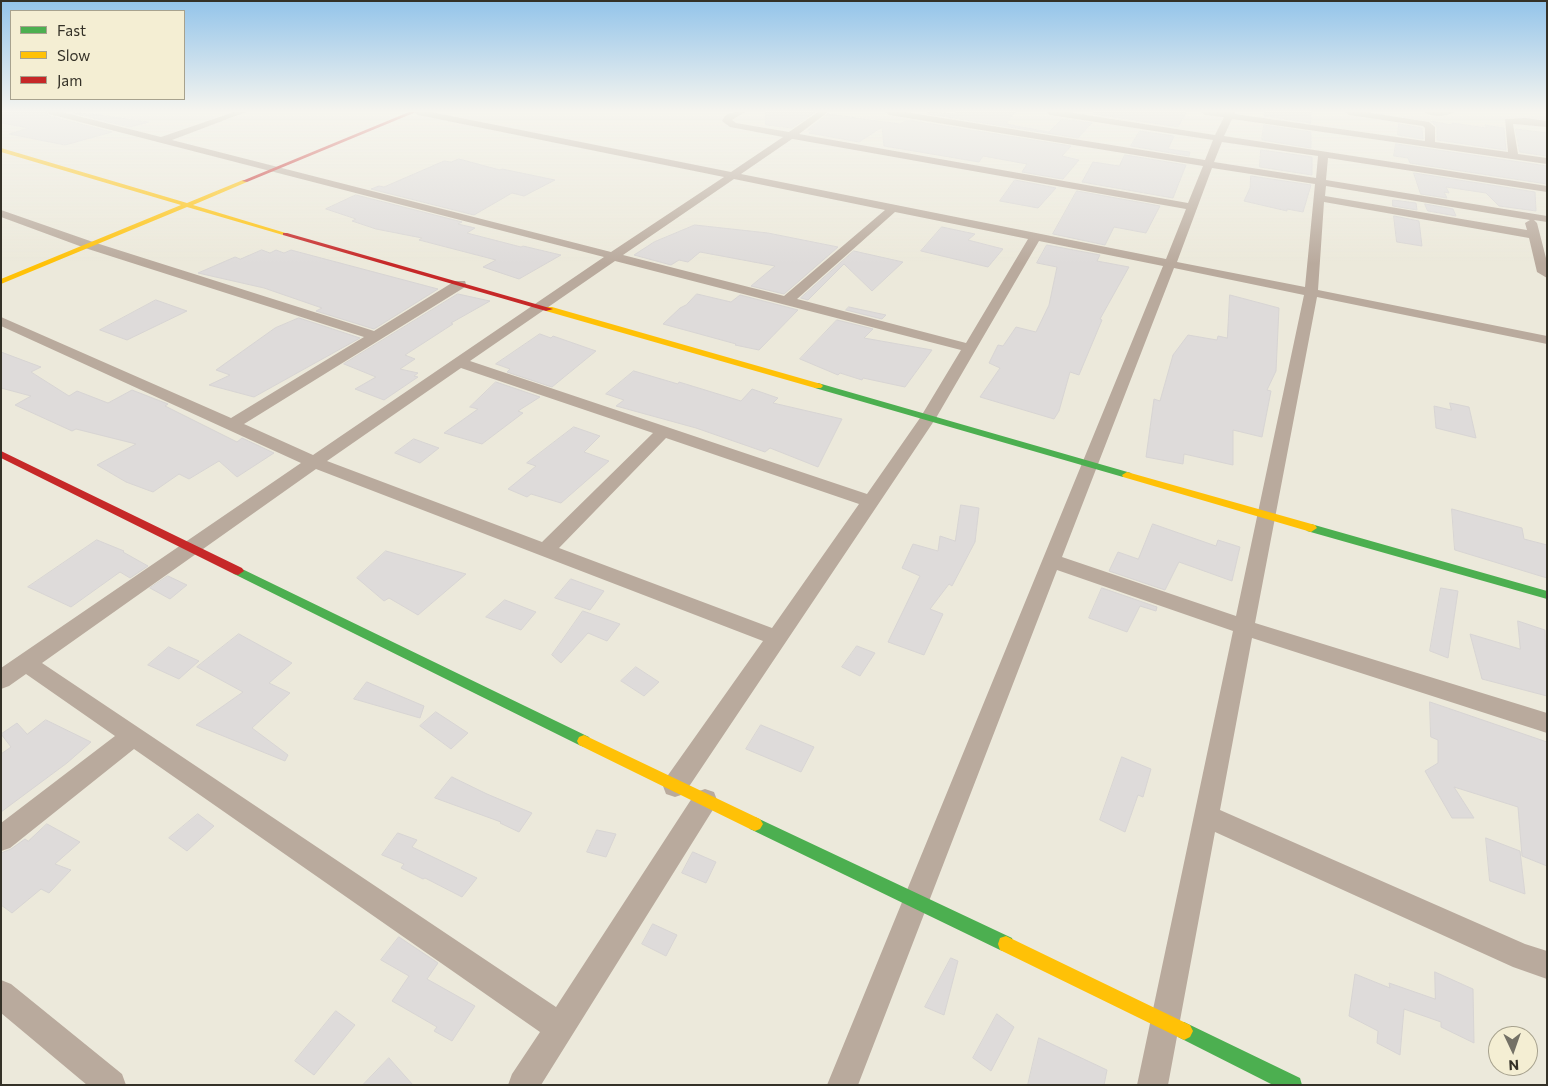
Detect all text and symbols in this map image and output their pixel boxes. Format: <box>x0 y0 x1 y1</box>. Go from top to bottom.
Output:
legend <box>10 10 185 100</box>
text: Fast <box>57 21 86 39</box>
text: Slow <box>57 46 90 64</box>
text: Jam <box>57 71 82 89</box>
north arrow <box>1488 1026 1538 1076</box>
text: N <box>1508 1057 1519 1074</box>

